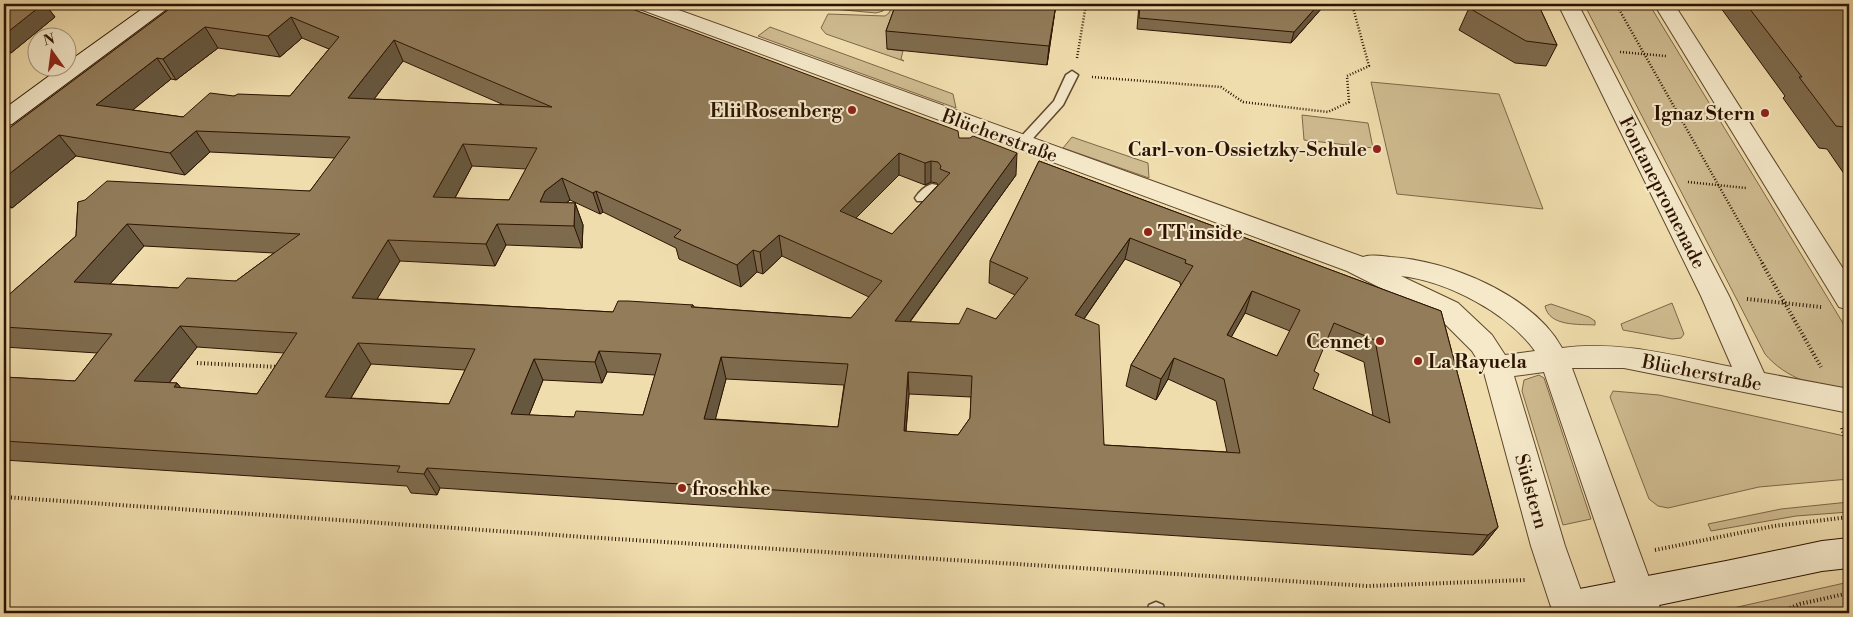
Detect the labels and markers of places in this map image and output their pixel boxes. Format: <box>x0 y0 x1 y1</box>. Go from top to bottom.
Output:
place label: Elii Rosenberg <box>710 99 843 123</box>
place label: Ignaz Stern <box>1654 102 1755 126</box>
marker: Elii Rosenberg <box>846 104 858 116</box>
marker: Ignaz Stern <box>1759 107 1771 119</box>
place label: Carl-von-Ossietzky-Schule <box>1128 138 1367 162</box>
marker: Carl-von-Ossietzky-Schule <box>1371 143 1383 155</box>
place label: TT inside <box>1158 221 1243 245</box>
marker: TT inside <box>1142 226 1154 238</box>
place label: Cennet <box>1306 330 1370 354</box>
marker: Cennet <box>1374 335 1386 347</box>
place label: La Rayuela <box>1428 350 1528 374</box>
marker: La Rayuela <box>1412 355 1424 367</box>
place label: froschke <box>692 477 771 501</box>
marker: froschke <box>676 482 688 494</box>

